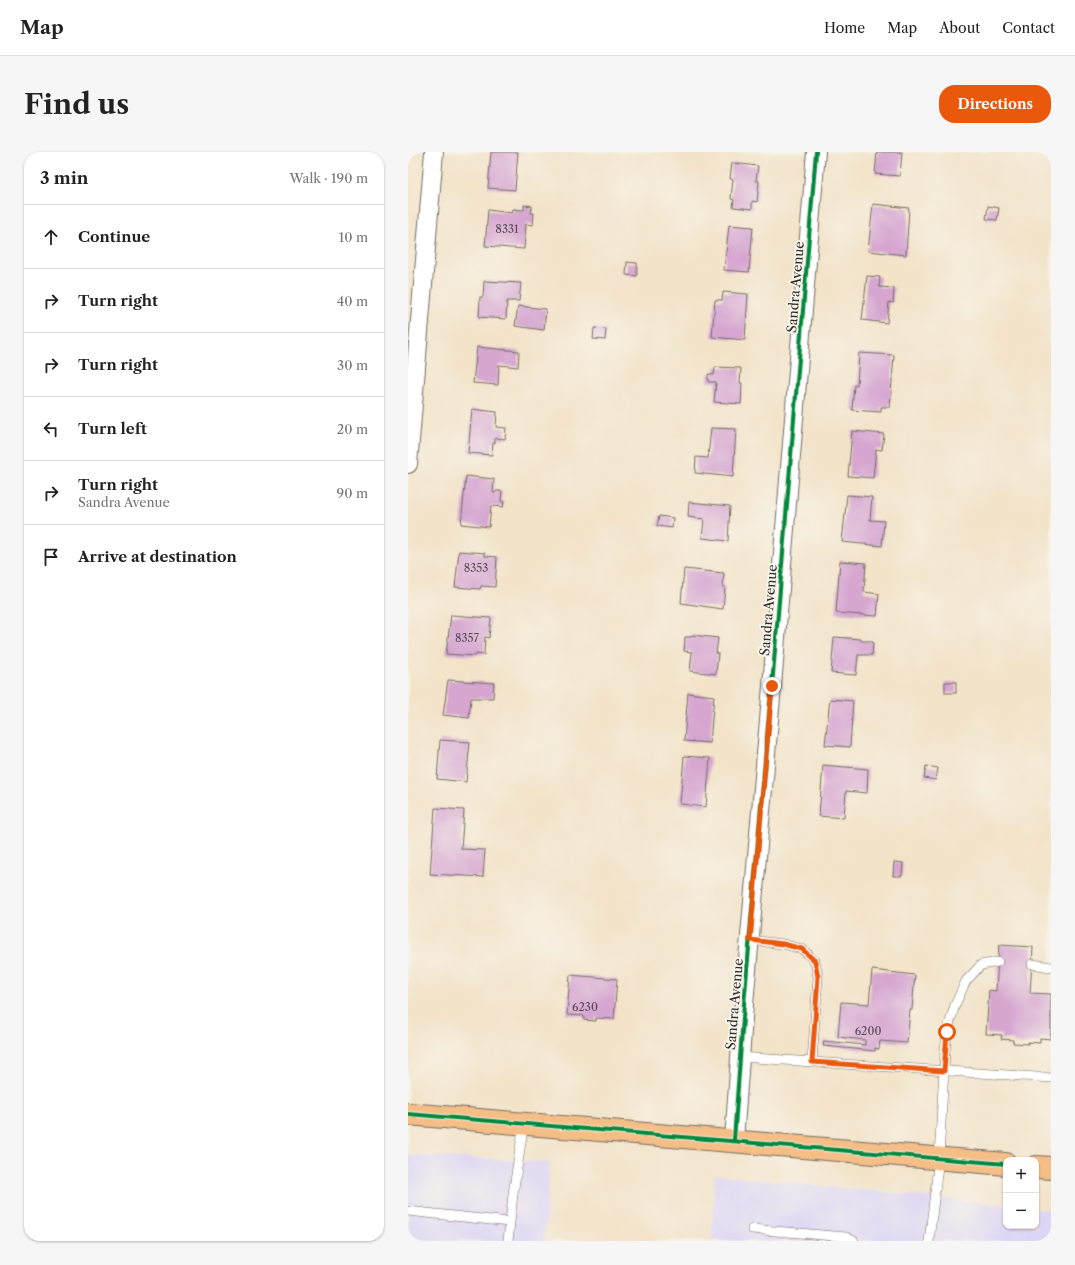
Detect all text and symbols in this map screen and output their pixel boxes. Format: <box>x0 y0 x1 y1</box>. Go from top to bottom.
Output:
text: Map <box>20 16 64 39</box>
text: Home <box>824 19 865 37</box>
text: Map <box>887 19 917 37</box>
text: About <box>939 19 980 37</box>
text: Contact <box>1002 19 1055 37</box>
button: Directions <box>939 85 1051 123</box>
text: Find us <box>24 87 129 121</box>
text: 3 min <box>40 168 89 188</box>
text: Walk · 190 m <box>289 170 368 186</box>
house number: 8331 <box>495 222 519 236</box>
icon: ahead <box>40 226 62 248</box>
text: Continue <box>78 227 150 246</box>
text: 10 m <box>339 229 368 245</box>
street label: Sandra Avenue <box>783 241 807 333</box>
icon: right <box>40 290 62 312</box>
text: Turn right <box>78 291 158 310</box>
text: 40 m <box>337 293 368 309</box>
icon: right <box>40 354 62 376</box>
text: Turn right <box>78 355 158 374</box>
text: 30 m <box>337 357 368 373</box>
icon: left <box>40 418 62 440</box>
text: Turn left <box>78 419 147 438</box>
text: 20 m <box>337 421 368 437</box>
text: Turn right <box>78 475 158 494</box>
icon: right <box>40 482 62 504</box>
text: 90 m <box>337 485 368 501</box>
text: Sandra Avenue <box>78 494 170 510</box>
icon: arrive <box>40 546 62 568</box>
text: Arrive at destination <box>78 547 237 566</box>
house number: 8353 <box>464 561 488 575</box>
street label: Sandra Avenue <box>756 564 780 656</box>
house number: 8357 <box>455 631 480 645</box>
route end <box>763 677 781 695</box>
street label: Sandra Avenue <box>722 958 746 1050</box>
house number: 6230 <box>572 1000 598 1014</box>
route start <box>938 1023 956 1041</box>
house number: 6200 <box>855 1024 881 1038</box>
map controls <box>1003 1157 1039 1229</box>
button: + <box>1003 1157 1039 1193</box>
button: − <box>1003 1193 1039 1229</box>

